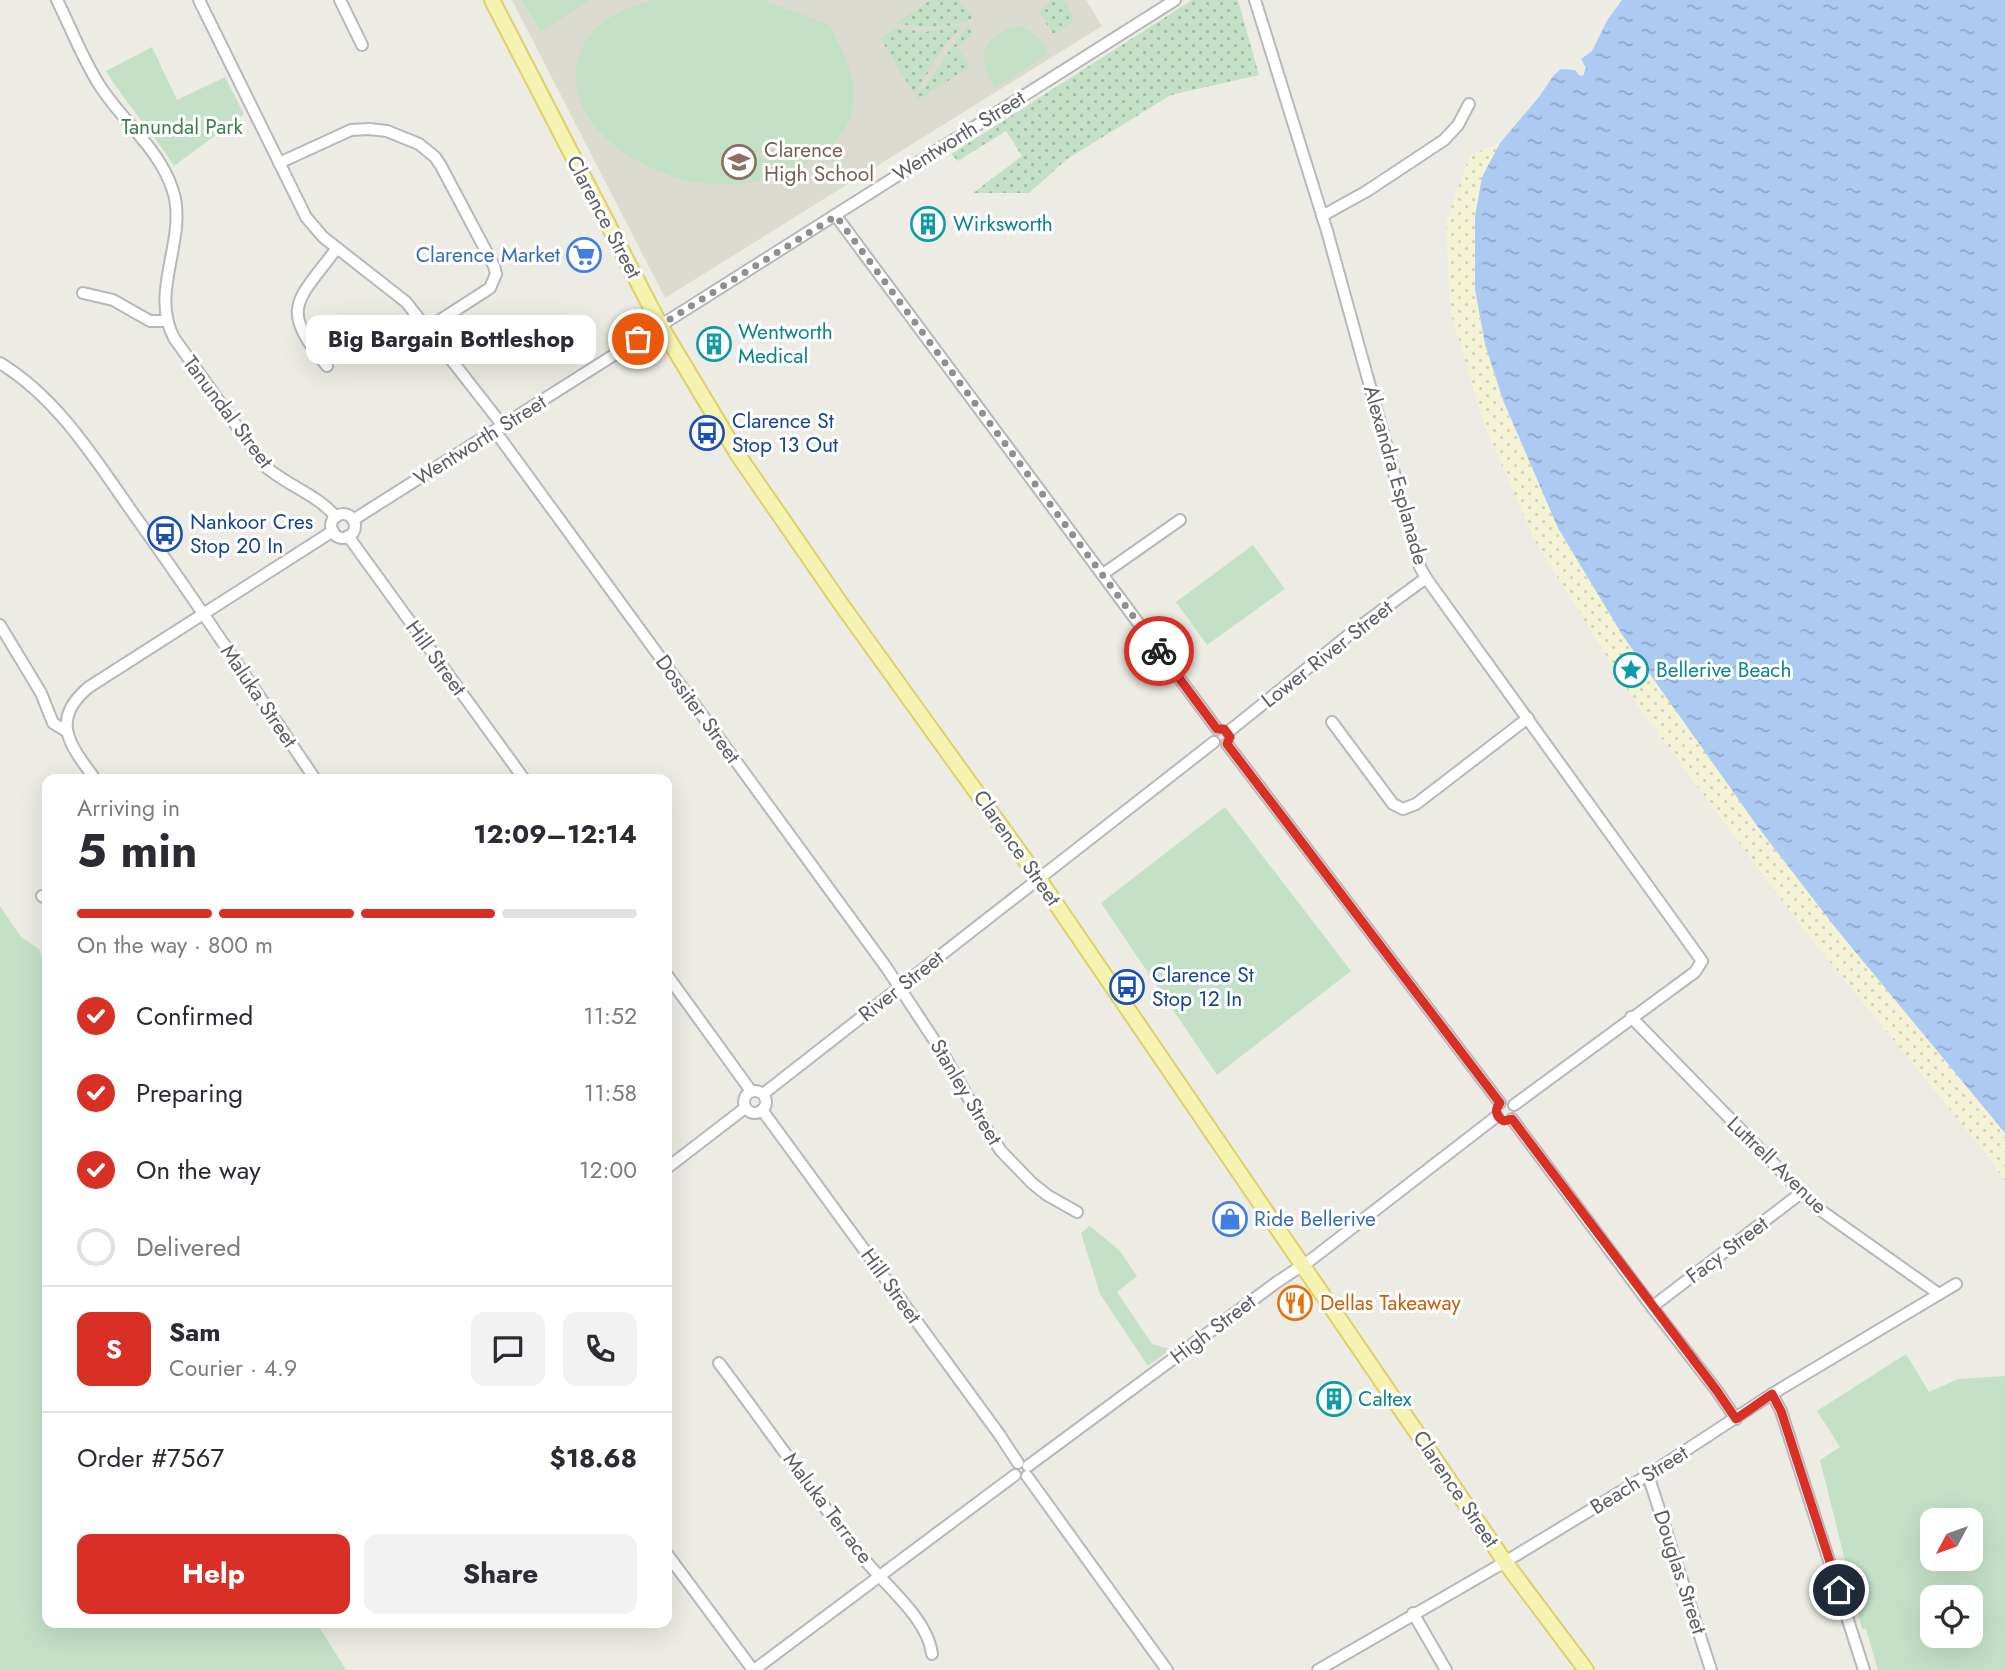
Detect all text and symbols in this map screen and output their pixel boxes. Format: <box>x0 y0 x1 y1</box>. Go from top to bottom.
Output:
street label: Wentworth Street <box>887 83 1031 189</box>
park label: Tanundal Park <box>121 112 243 142</box>
place label: Clarence High School <box>764 135 874 189</box>
school or university icon: Clarence High School <box>720 143 758 181</box>
street label: Clarence Street <box>559 150 649 284</box>
building icon: Wirksworth <box>909 205 947 243</box>
place label: Wirksworth <box>953 209 1053 239</box>
supermarket icon: Clarence Market <box>565 236 603 274</box>
place label: Clarence Market <box>416 240 560 270</box>
pin <box>608 309 668 369</box>
callout: Big Bargain Bottleshop <box>306 314 596 364</box>
place label: Wentworth Medical <box>738 317 833 371</box>
icon: bag <box>619 320 657 358</box>
text: Big Bargain Bottleshop <box>328 322 574 356</box>
building icon: Wentworth Medical <box>695 325 733 363</box>
street label: Tanundal Street <box>176 349 280 475</box>
street label: Alexandra Esplanade <box>1356 382 1436 568</box>
street label: Wentworth Street <box>408 387 552 493</box>
place label: Clarence St Stop 13 Out <box>732 406 838 460</box>
bus stop icon: Clarence St Stop 13 Out <box>688 414 726 452</box>
place label: Nankoor Cres Stop 20 In <box>190 507 313 561</box>
bus stop icon: Nankoor Cres Stop 20 In <box>146 515 184 553</box>
street label: Lower River Street <box>1255 593 1399 715</box>
street label: Hill Street <box>398 614 474 702</box>
courier <box>1124 616 1194 686</box>
icon: bike <box>1140 632 1178 670</box>
street label: Maluka Street <box>213 638 305 754</box>
street label: Dossiter Street <box>648 649 748 769</box>
place icon: Bellerive Beach <box>1612 651 1650 689</box>
place label: Bellerive Beach <box>1656 655 1791 685</box>
street label: Clarence Street <box>966 784 1068 912</box>
text: Arriving in <box>77 791 180 825</box>
text: 12:09–12:14 <box>473 815 637 853</box>
text: 5 min <box>77 818 197 884</box>
text: On the way · 800 m <box>77 928 273 962</box>
street label: River Street <box>852 943 950 1029</box>
place label: Clarence St Stop 12 In <box>1152 960 1254 1014</box>
bus stop icon: Clarence St Stop 12 In <box>1108 968 1146 1006</box>
icon: check <box>77 997 115 1035</box>
text: Confirmed <box>136 997 253 1035</box>
text: 11:52 <box>583 999 637 1033</box>
street label: Stanley Street <box>923 1033 1009 1151</box>
icon: check <box>77 1074 115 1112</box>
text: Preparing <box>136 1074 243 1112</box>
text: 11:58 <box>584 1076 637 1110</box>
street label: Luttrell Avenue <box>1720 1109 1834 1221</box>
icon: check <box>77 1151 115 1189</box>
text: On the way <box>136 1151 261 1189</box>
text: 12:00 <box>579 1153 637 1187</box>
shop icon: Ride Bellerive <box>1211 1200 1249 1238</box>
place label: Ride Bellerive <box>1254 1204 1376 1234</box>
street label: Facy Street <box>1680 1209 1774 1291</box>
text: Delivered <box>136 1228 241 1266</box>
street label: Hill Street <box>853 1242 929 1330</box>
restaurant icon: Dellas Takeaway <box>1276 1284 1314 1322</box>
street label: High Street <box>1164 1287 1262 1371</box>
place label: Dellas Takeaway <box>1320 1288 1461 1318</box>
button: chat <box>471 1312 545 1386</box>
button: phone <box>563 1312 637 1386</box>
text: Sam <box>169 1313 221 1351</box>
text: S <box>106 1330 122 1368</box>
text: Courier · 4.9 <box>169 1351 297 1385</box>
building icon: Caltex <box>1315 1380 1353 1418</box>
place label: Caltex <box>1358 1384 1412 1414</box>
street label: Clarence Street <box>1406 1425 1506 1553</box>
street label: Beach Street <box>1584 1438 1694 1522</box>
text: Order #7567 <box>77 1439 224 1477</box>
text: $18.68 <box>550 1439 637 1477</box>
street label: Maluka Terrace <box>776 1446 880 1570</box>
street label: Douglas Street <box>1646 1506 1714 1638</box>
north arrow <box>1920 1508 1983 1572</box>
map controls <box>1920 1508 1983 1648</box>
button: Help <box>77 1534 350 1614</box>
button: Share <box>364 1534 637 1614</box>
pin <box>1809 1560 1869 1620</box>
icon: home <box>1820 1571 1858 1609</box>
button: locate <box>1920 1585 1983 1648</box>

